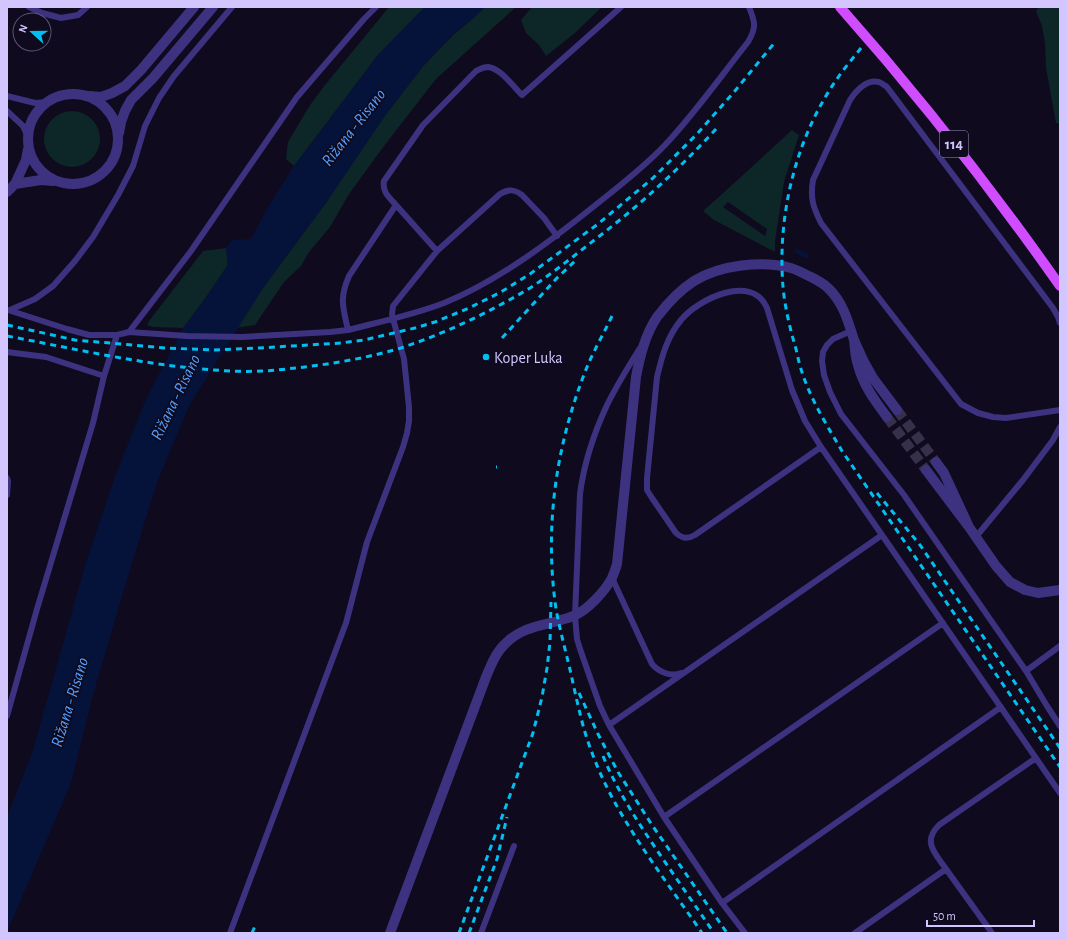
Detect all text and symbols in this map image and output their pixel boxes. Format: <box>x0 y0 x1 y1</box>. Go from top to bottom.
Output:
north arrow <box>12 12 52 52</box>
text: N <box>17 23 30 34</box>
water label: Rižana - Risano <box>318 86 389 169</box>
road number: 114 <box>940 131 968 157</box>
place label: Koper Luka <box>494 350 563 366</box>
water label: Rižana - Risano <box>148 352 203 443</box>
marker: Koper Luka <box>481 352 491 362</box>
water label: Rižana - Risano <box>48 655 91 749</box>
scale bar <box>927 902 1034 928</box>
text: 50 m <box>933 910 956 922</box>

